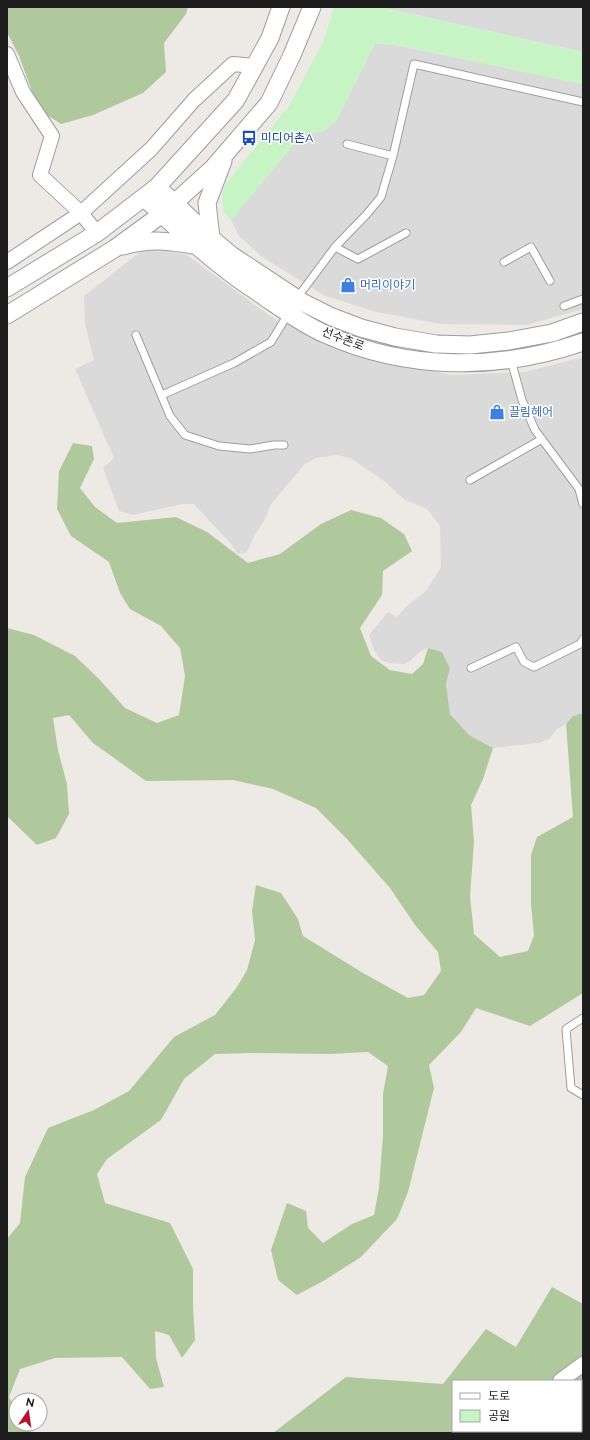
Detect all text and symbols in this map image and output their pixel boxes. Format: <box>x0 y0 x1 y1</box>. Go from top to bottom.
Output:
bus stop icon: 미디어촌A <box>240 129 258 147</box>
place label: 미디어촌A <box>261 131 313 145</box>
shop icon: 머리이야기 <box>339 276 357 294</box>
place label: 머리이야기 <box>360 278 415 292</box>
street label: 선수촌로 <box>320 325 366 353</box>
shop icon: 끌림헤어 <box>488 403 506 421</box>
place label: 끌림헤어 <box>509 405 553 419</box>
legend <box>452 1380 582 1432</box>
text: 도로 <box>488 1389 510 1403</box>
north arrow <box>8 1392 48 1432</box>
text: N <box>25 1395 36 1410</box>
text: 공원 <box>488 1409 510 1423</box>

